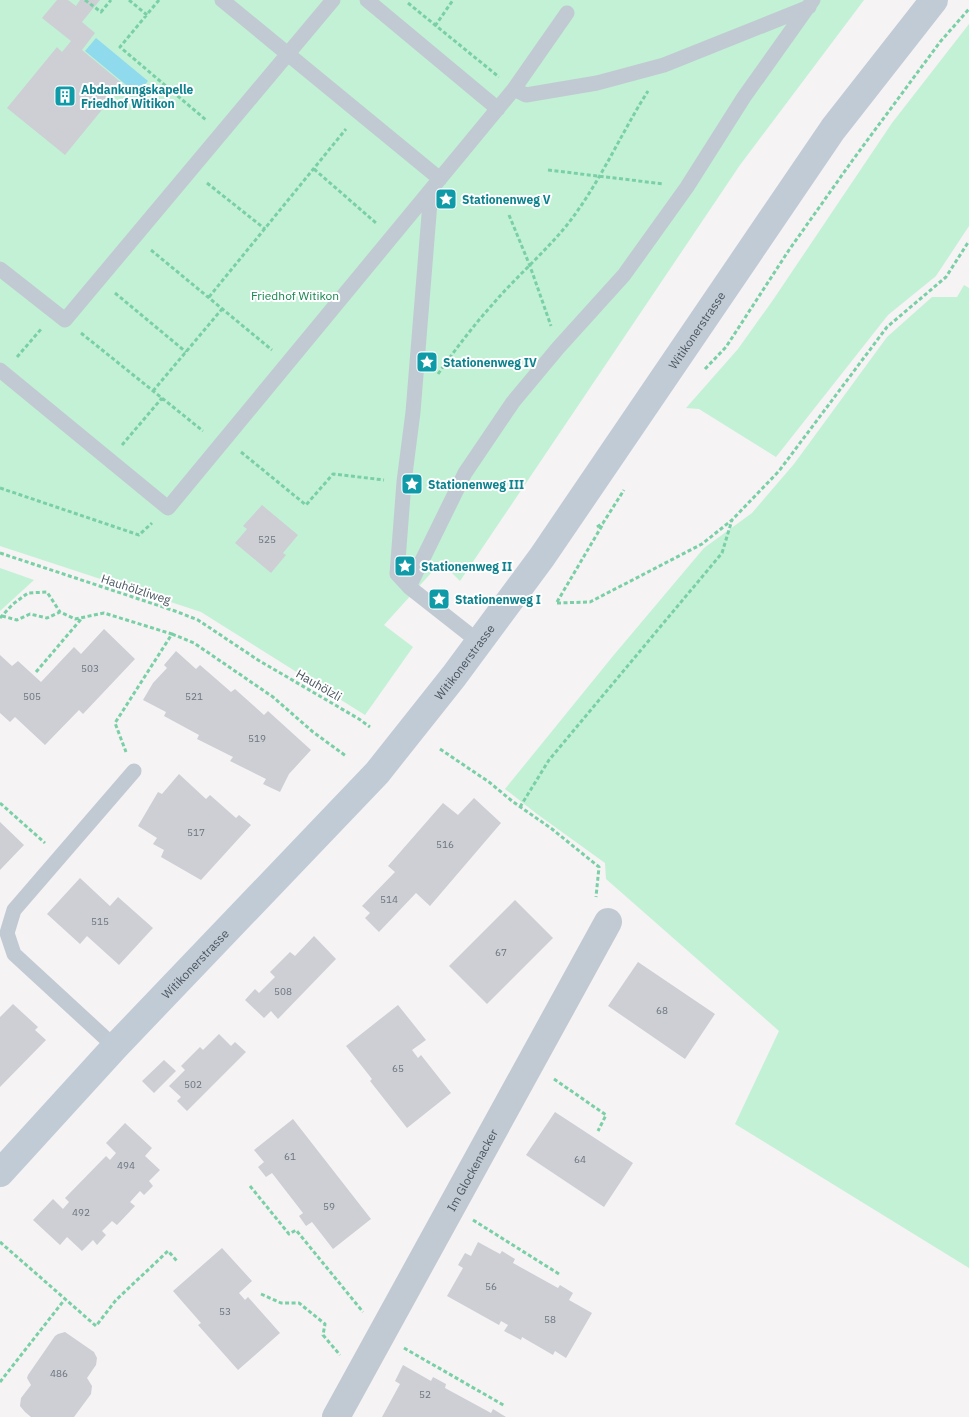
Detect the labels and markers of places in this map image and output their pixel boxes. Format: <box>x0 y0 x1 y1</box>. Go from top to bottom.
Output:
place label: Abdankungskapelle Friedhof Witikon <box>81 82 194 111</box>
building icon: Abdankungskapelle Friedhof Witikon <box>53 84 77 108</box>
place icon: Stationenweg V <box>434 187 458 211</box>
place label: Stationenweg V <box>462 192 551 207</box>
place icon: Stationenweg IV <box>415 350 439 374</box>
place label: Stationenweg IV <box>443 355 537 370</box>
place icon: Stationenweg III <box>400 472 424 496</box>
place label: Stationenweg III <box>428 477 524 492</box>
place icon: Stationenweg II <box>393 554 417 578</box>
place label: Stationenweg II <box>421 559 512 574</box>
place icon: Stationenweg I <box>427 587 451 611</box>
place label: Stationenweg I <box>455 592 541 607</box>

